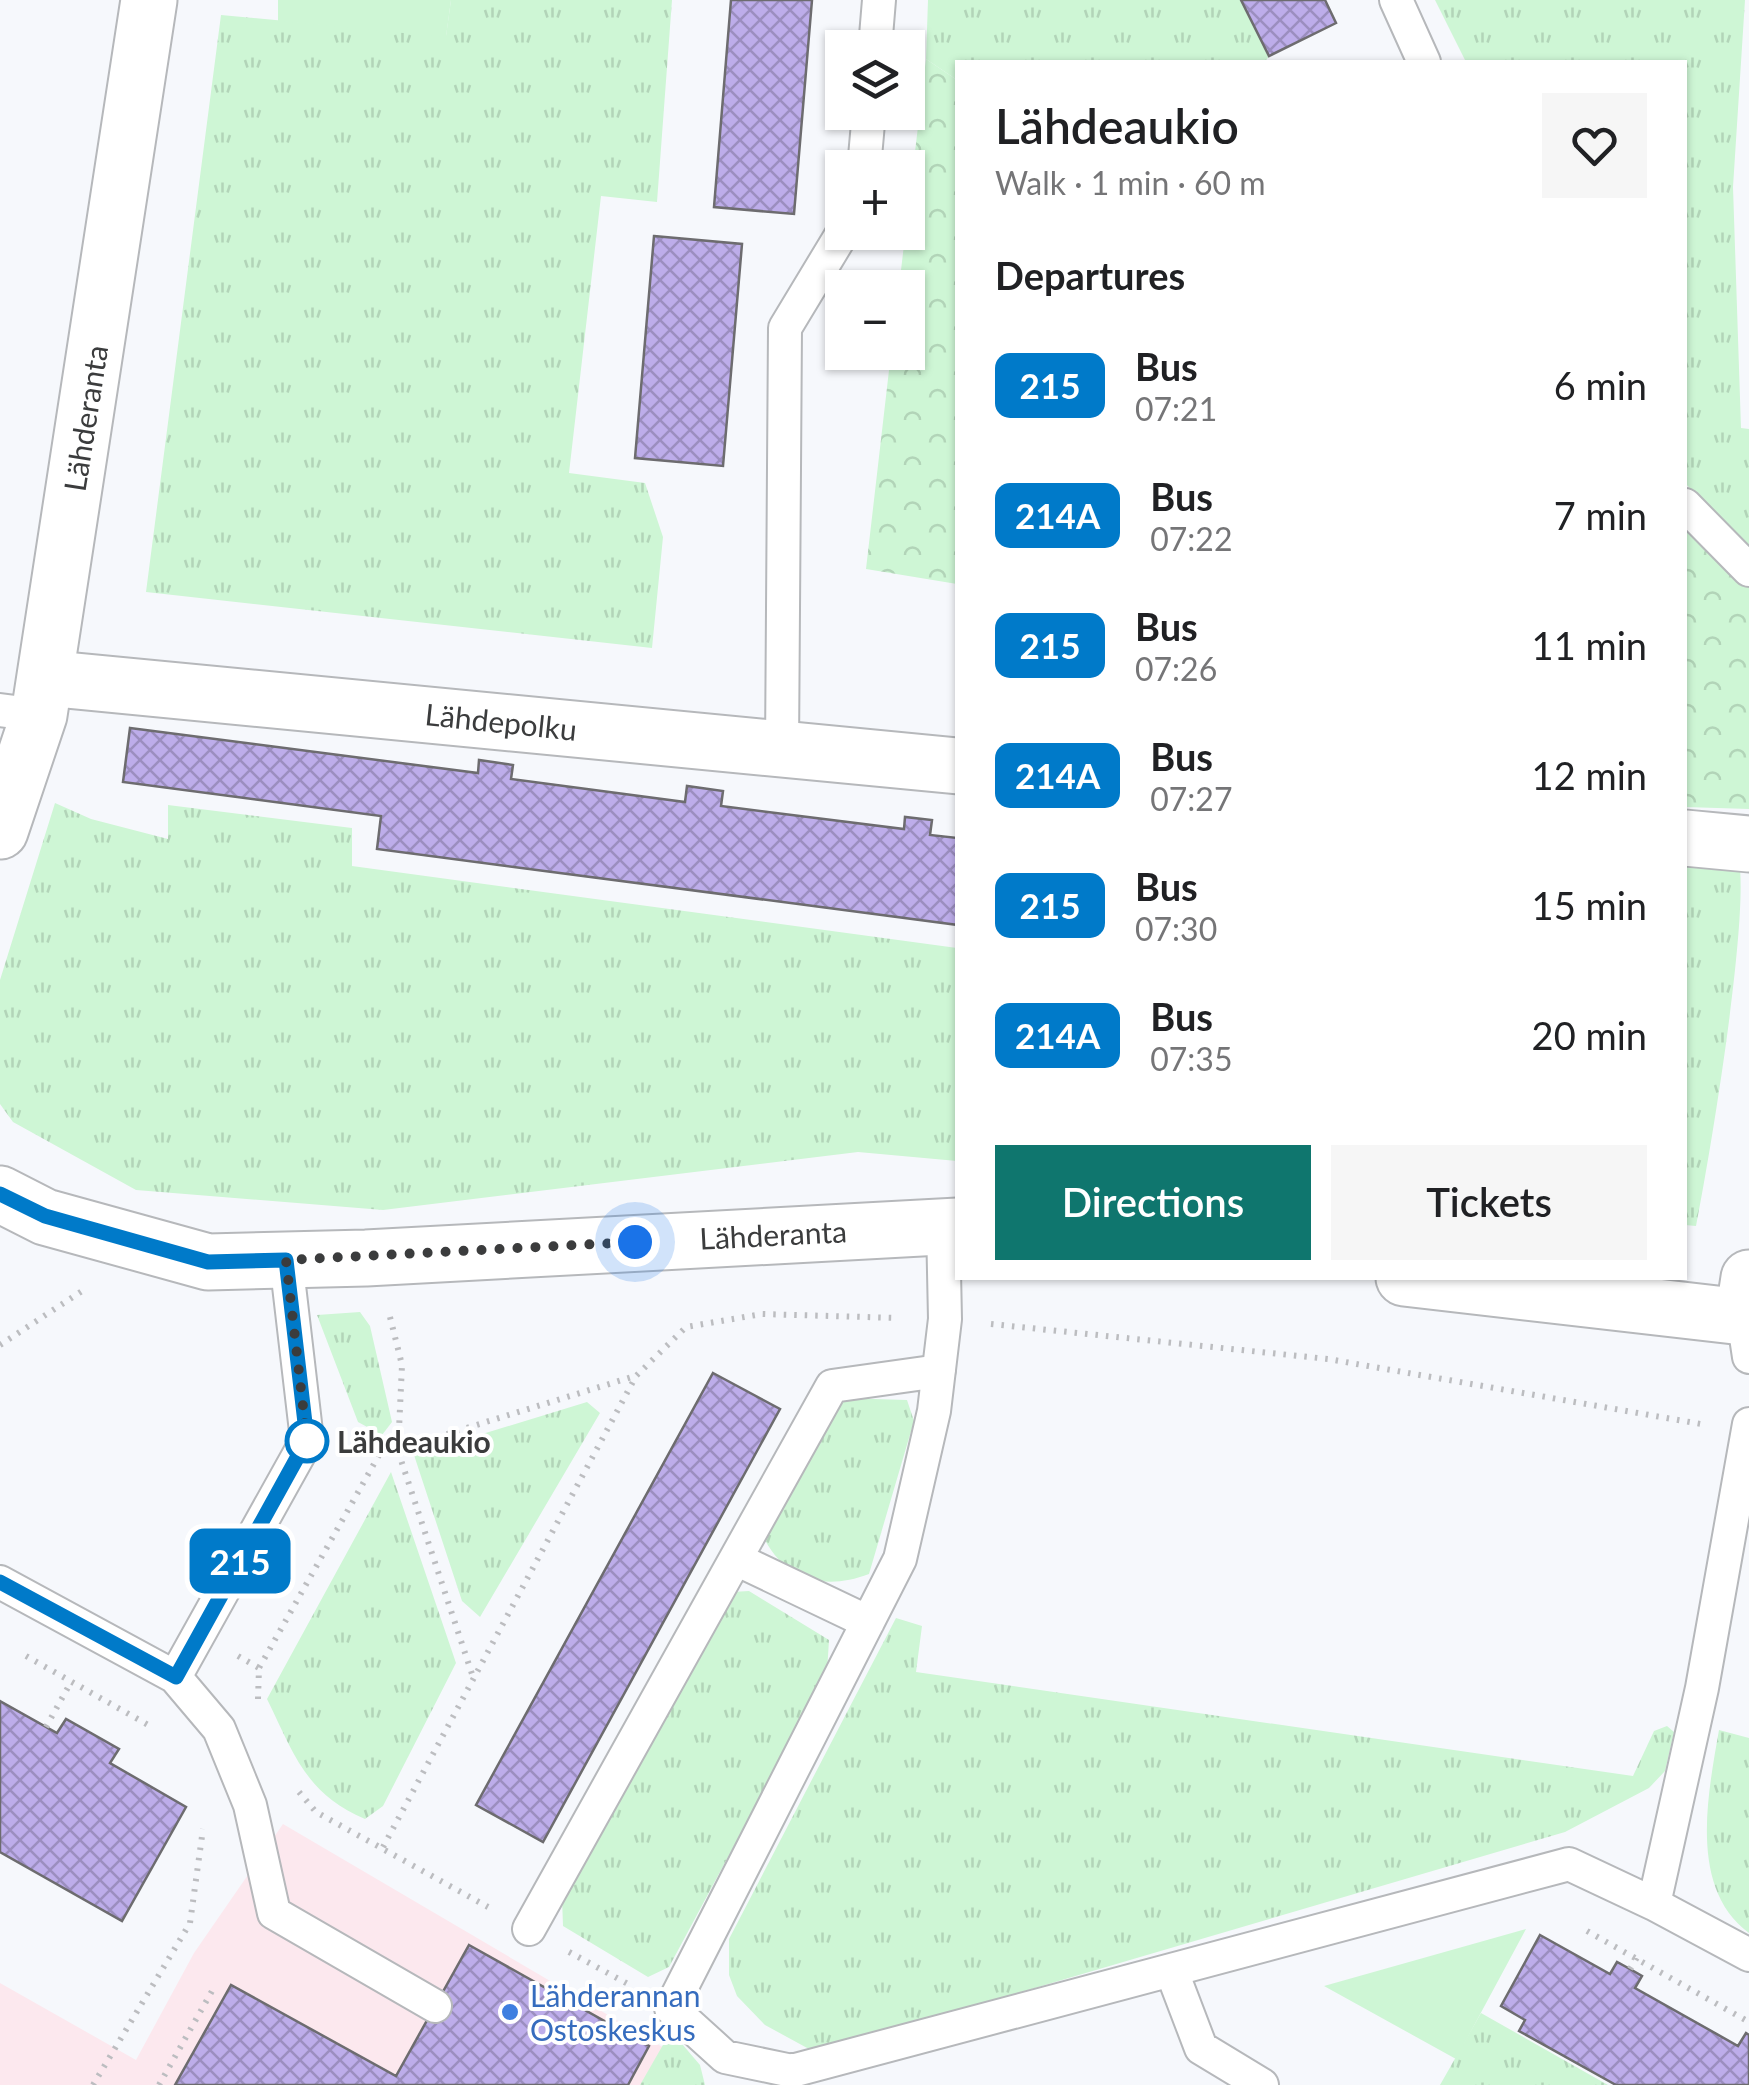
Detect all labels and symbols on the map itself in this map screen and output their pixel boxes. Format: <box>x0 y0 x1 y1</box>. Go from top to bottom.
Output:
street label: Lähderanta <box>56 342 114 494</box>
street label: Lähdepolku <box>423 695 579 747</box>
street label: Lähderanta <box>698 1212 848 1256</box>
your location <box>610 1217 660 1267</box>
marker: Lähdeaukio <box>286 1420 328 1462</box>
place label: Lähdeaukio <box>337 1423 491 1459</box>
line badge: 215 <box>182 1528 298 1594</box>
place label: Lähderannan Ostoskeskus <box>530 1977 700 2047</box>
marker: Lähderannan Ostoskeskus <box>499 2001 521 2023</box>

